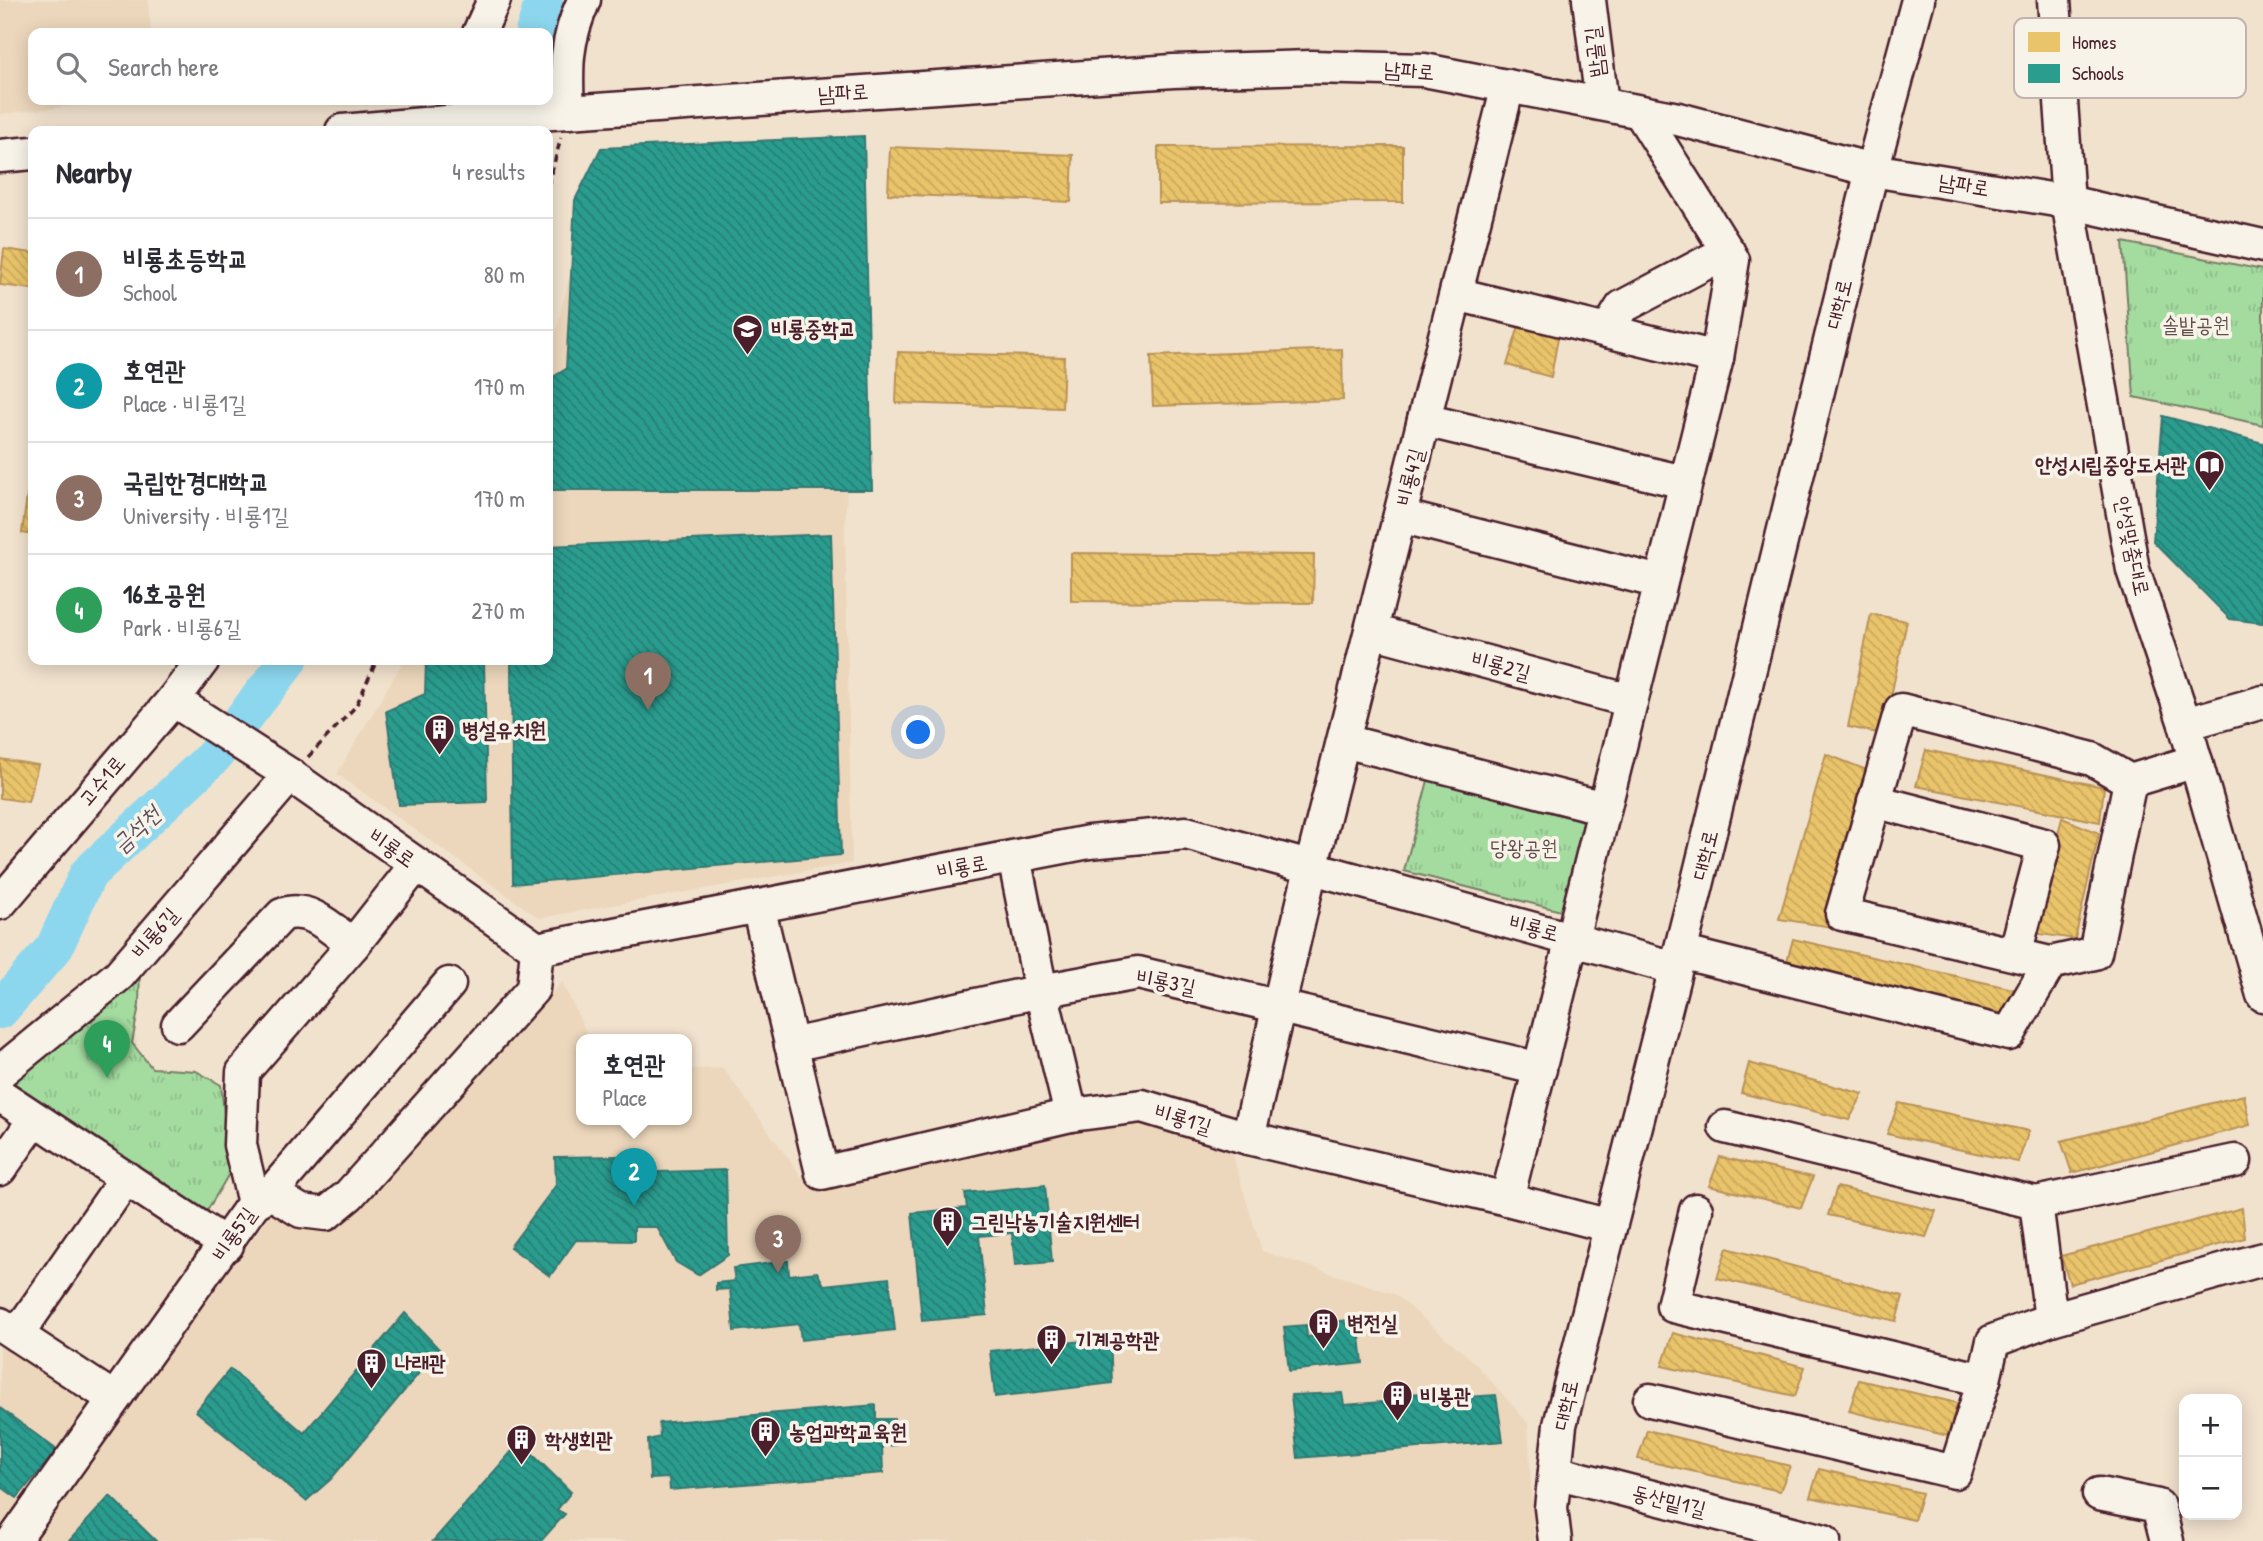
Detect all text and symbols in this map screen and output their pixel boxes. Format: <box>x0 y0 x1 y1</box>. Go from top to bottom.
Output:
legend <box>2014 18 2246 98</box>
street label: 밤골길 <box>1577 25 1612 79</box>
search box <box>28 28 553 105</box>
text: Homes <box>2072 29 2116 55</box>
icon: search <box>52 48 90 86</box>
text: Search here <box>108 49 219 84</box>
street label: 남파로 <box>1383 54 1435 87</box>
text: Schools <box>2072 60 2124 86</box>
street label: 남파로 <box>817 76 869 109</box>
text: Nearby <box>56 152 132 192</box>
text: 4 results <box>452 156 525 187</box>
street label: 남파로 <box>1937 166 1991 203</box>
text: 비룡초등학교 <box>123 241 249 276</box>
text: 1 <box>75 259 83 290</box>
text: 80 m <box>484 259 525 290</box>
street label: 대학로 <box>1818 276 1859 332</box>
text: School <box>123 277 177 308</box>
park label: 솔밭공원 <box>2162 310 2230 339</box>
school or university icon: 비룡중학교 <box>731 312 765 356</box>
place label: 비룡중학교 <box>771 314 856 343</box>
text: 호연관 <box>123 352 186 387</box>
text: 2 <box>74 371 84 402</box>
text: 170 m <box>474 371 525 402</box>
text: Place · 비룡1길 <box>123 388 246 419</box>
street label: 비룡4길 <box>1388 445 1431 509</box>
library icon: 안성시립중앙도서관 <box>2193 448 2227 492</box>
place label: 안성시립중앙도서관 <box>2035 450 2187 479</box>
text: 국립한경대학교 <box>123 464 269 499</box>
text: 3 <box>74 483 84 514</box>
text: 170 m <box>474 483 525 514</box>
street label: 안성맞춤대로 <box>2108 493 2157 598</box>
text: University · 비룡1길 <box>123 500 289 531</box>
text: 16호공원 <box>123 576 206 611</box>
text: 4 <box>75 595 83 626</box>
text: 270 m <box>472 595 525 626</box>
text: Park · 비룡6길 <box>123 612 241 643</box>
street label: 비룡2길 <box>1468 644 1534 687</box>
pin: 1 <box>625 652 671 710</box>
building icon: 병설유치원 <box>422 713 456 757</box>
place label: 병설유치원 <box>462 715 547 744</box>
your location <box>901 715 935 749</box>
street label: 고수1로 <box>72 749 131 812</box>
water label: 금석천 <box>105 797 168 859</box>
street label: 비룡로 <box>363 821 421 874</box>
street label: 대학로 <box>1684 827 1725 883</box>
park label: 당왕공원 <box>1490 833 1558 862</box>
street label: 비룡로 <box>934 847 990 886</box>
street label: 비룡6길 <box>124 901 185 964</box>
street label: 비룡로 <box>1506 907 1562 948</box>
street label: 비룡3길 <box>1134 962 1198 1001</box>
pin: 4 <box>84 1020 130 1078</box>
popup <box>576 1034 692 1125</box>
text: 호연관 <box>603 1046 665 1081</box>
text: Place <box>603 1082 647 1113</box>
street label: 비룡1길 <box>1151 1096 1215 1141</box>
pin: 2 <box>611 1148 657 1206</box>
street label: 비룡5길 <box>205 1201 263 1266</box>
building icon: 그린낙농기술지원센터 <box>931 1205 965 1249</box>
place label: 그린낙농기술지원센터 <box>971 1207 1140 1236</box>
pin: 3 <box>755 1215 801 1273</box>
building icon: 변전실 <box>1307 1306 1341 1350</box>
place label: 변전실 <box>1347 1308 1398 1337</box>
building icon: 기계공학관 <box>1035 1323 1069 1367</box>
place label: 기계공학관 <box>1075 1325 1160 1354</box>
building icon: 나래관 <box>355 1346 389 1390</box>
place label: 나래관 <box>395 1348 446 1377</box>
street label: 대학로 <box>1546 1377 1585 1433</box>
building icon: 비봉관 <box>1380 1379 1414 1423</box>
place label: 비봉관 <box>1420 1381 1471 1410</box>
map controls <box>2179 1394 2242 1520</box>
button: + <box>2179 1394 2242 1457</box>
building icon: 농업과학교육원 <box>749 1415 783 1459</box>
place label: 농업과학교육원 <box>789 1417 907 1446</box>
building icon: 학생회관 <box>505 1423 539 1467</box>
place label: 학생회관 <box>544 1425 613 1454</box>
button: − <box>2179 1457 2242 1520</box>
street label: 동산밑1길 <box>1629 1477 1709 1524</box>

